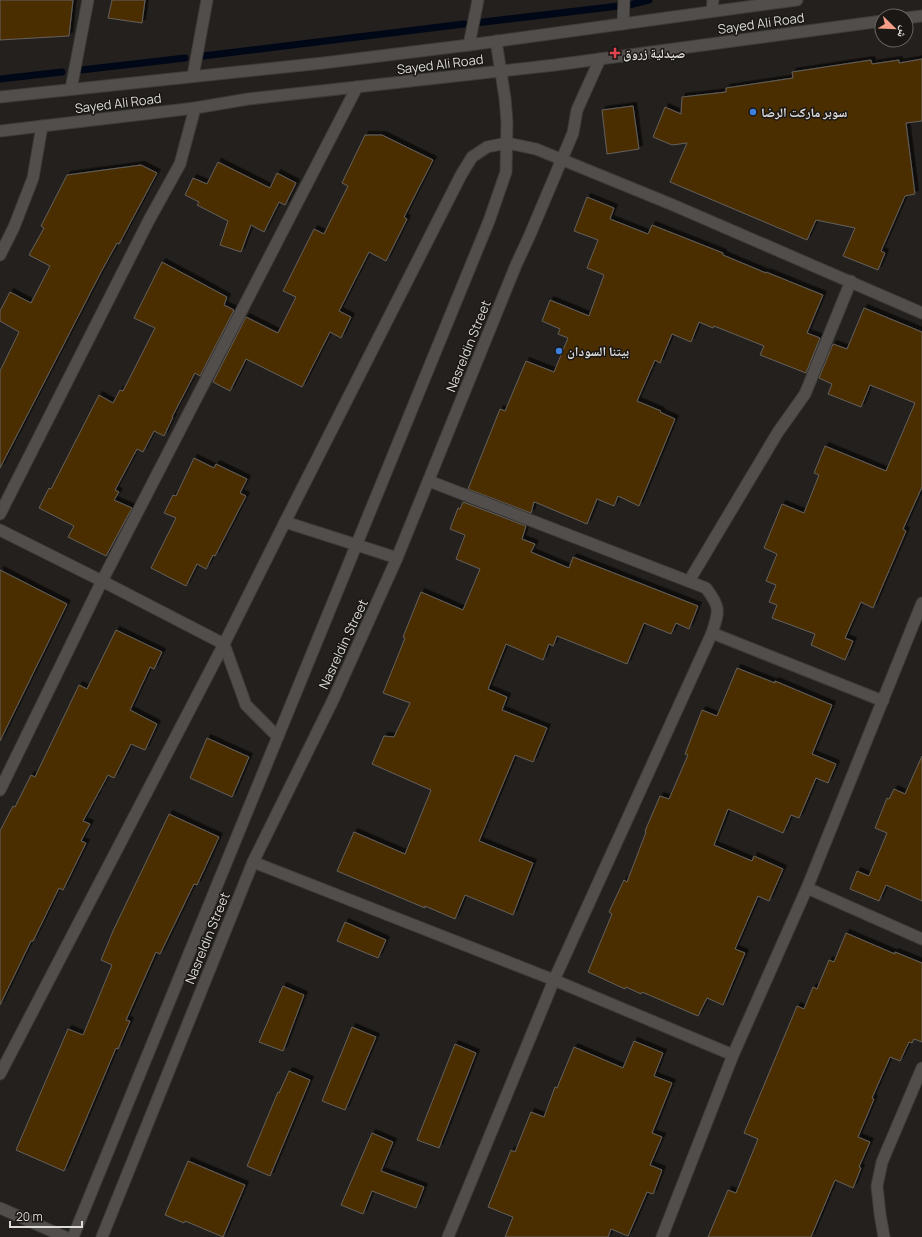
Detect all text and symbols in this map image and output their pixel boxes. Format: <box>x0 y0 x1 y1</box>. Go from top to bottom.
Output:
street label: Sayed Ali Road <box>717 8 805 38</box>
north arrow <box>874 8 914 48</box>
text: ش <box>893 23 913 41</box>
place label: صيدلية زروق <box>623 44 685 62</box>
marker: صيدلية زروق <box>610 48 620 58</box>
street label: Sayed Ali Road <box>396 50 484 78</box>
street label: Sayed Ali Road <box>74 89 162 117</box>
place label: سوبر ماركت الرضا <box>761 103 847 121</box>
marker: سوبر ماركت الرضا <box>748 107 758 117</box>
street label: Nasreldin Street <box>441 297 495 395</box>
place label: بيتنا السودان <box>567 342 630 360</box>
marker: بيتنا السودان <box>554 346 564 356</box>
street label: Nasreldin Street <box>314 596 372 692</box>
street label: Nasreldin Street <box>180 889 234 987</box>
scale bar <box>10 1203 82 1229</box>
text: 20 m <box>16 1208 43 1225</box>

